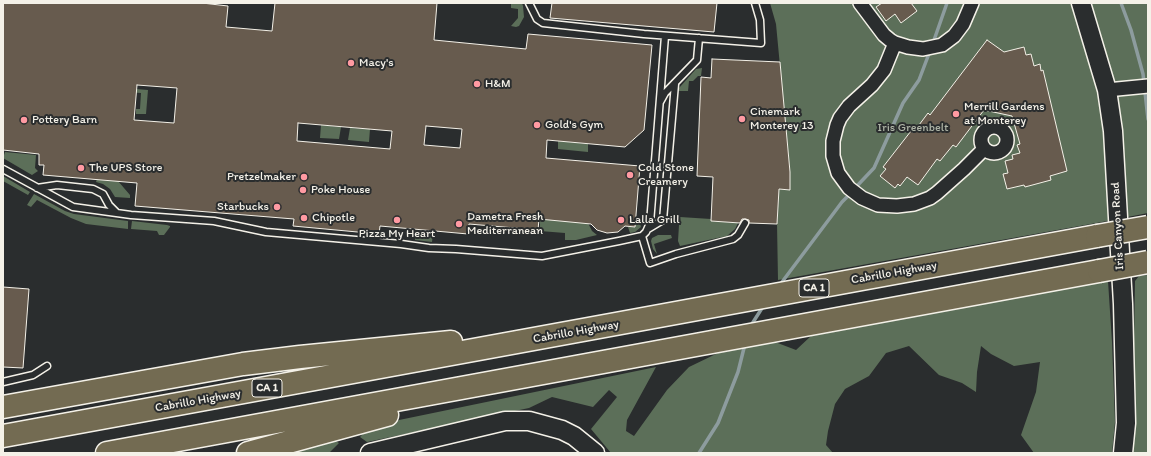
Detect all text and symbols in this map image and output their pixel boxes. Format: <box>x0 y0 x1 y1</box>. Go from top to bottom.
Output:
place label: Macy's <box>359 56 394 70</box>
marker: Macy's <box>346 58 356 68</box>
place label: H&M <box>485 77 511 91</box>
marker: H&M <box>472 79 482 89</box>
place label: Merrill Gardens at Monterey <box>964 100 1045 128</box>
place label: Cinemark Monterey 13 <box>750 105 814 133</box>
marker: Merrill Gardens at Monterey <box>951 109 961 119</box>
place label: Pottery Barn <box>32 113 97 127</box>
marker: Cinemark Monterey 13 <box>737 114 747 124</box>
marker: Pottery Barn <box>19 115 29 125</box>
place label: Gold's Gym <box>545 118 603 132</box>
marker: Gold's Gym <box>532 120 542 130</box>
park label: Iris Greenbelt <box>877 121 949 135</box>
place label: The UPS Store <box>89 161 162 175</box>
place label: Cold Stone Creamery <box>638 161 694 189</box>
marker: The UPS Store <box>76 163 86 173</box>
place label: Pretzelmaker <box>227 170 296 184</box>
marker: Cold Stone Creamery <box>625 170 635 180</box>
marker: Pretzelmaker <box>299 172 309 182</box>
street label: Iris Canyon Road <box>1109 182 1127 270</box>
place label: Poke House <box>311 183 370 197</box>
marker: Poke House <box>298 185 308 195</box>
place label: Starbucks <box>217 200 269 214</box>
marker: Starbucks <box>272 202 282 212</box>
place label: Dametra Fresh Mediterranean <box>467 210 543 238</box>
place label: Chipotle <box>312 211 355 225</box>
marker: Chipotle <box>299 213 309 223</box>
place label: Lalla Grill <box>629 213 680 227</box>
marker: Pizza My Heart <box>392 215 402 225</box>
marker: Lalla Grill <box>616 215 626 225</box>
marker: Dametra Fresh Mediterranean <box>454 219 464 229</box>
place label: Pizza My Heart <box>359 227 435 241</box>
street label: Cabrillo Highway <box>850 258 938 288</box>
road number: CA 1 <box>799 279 829 297</box>
street label: Cabrillo Highway <box>532 317 620 347</box>
road number: CA 1 <box>252 379 282 397</box>
street label: Cabrillo Highway <box>154 386 242 416</box>

